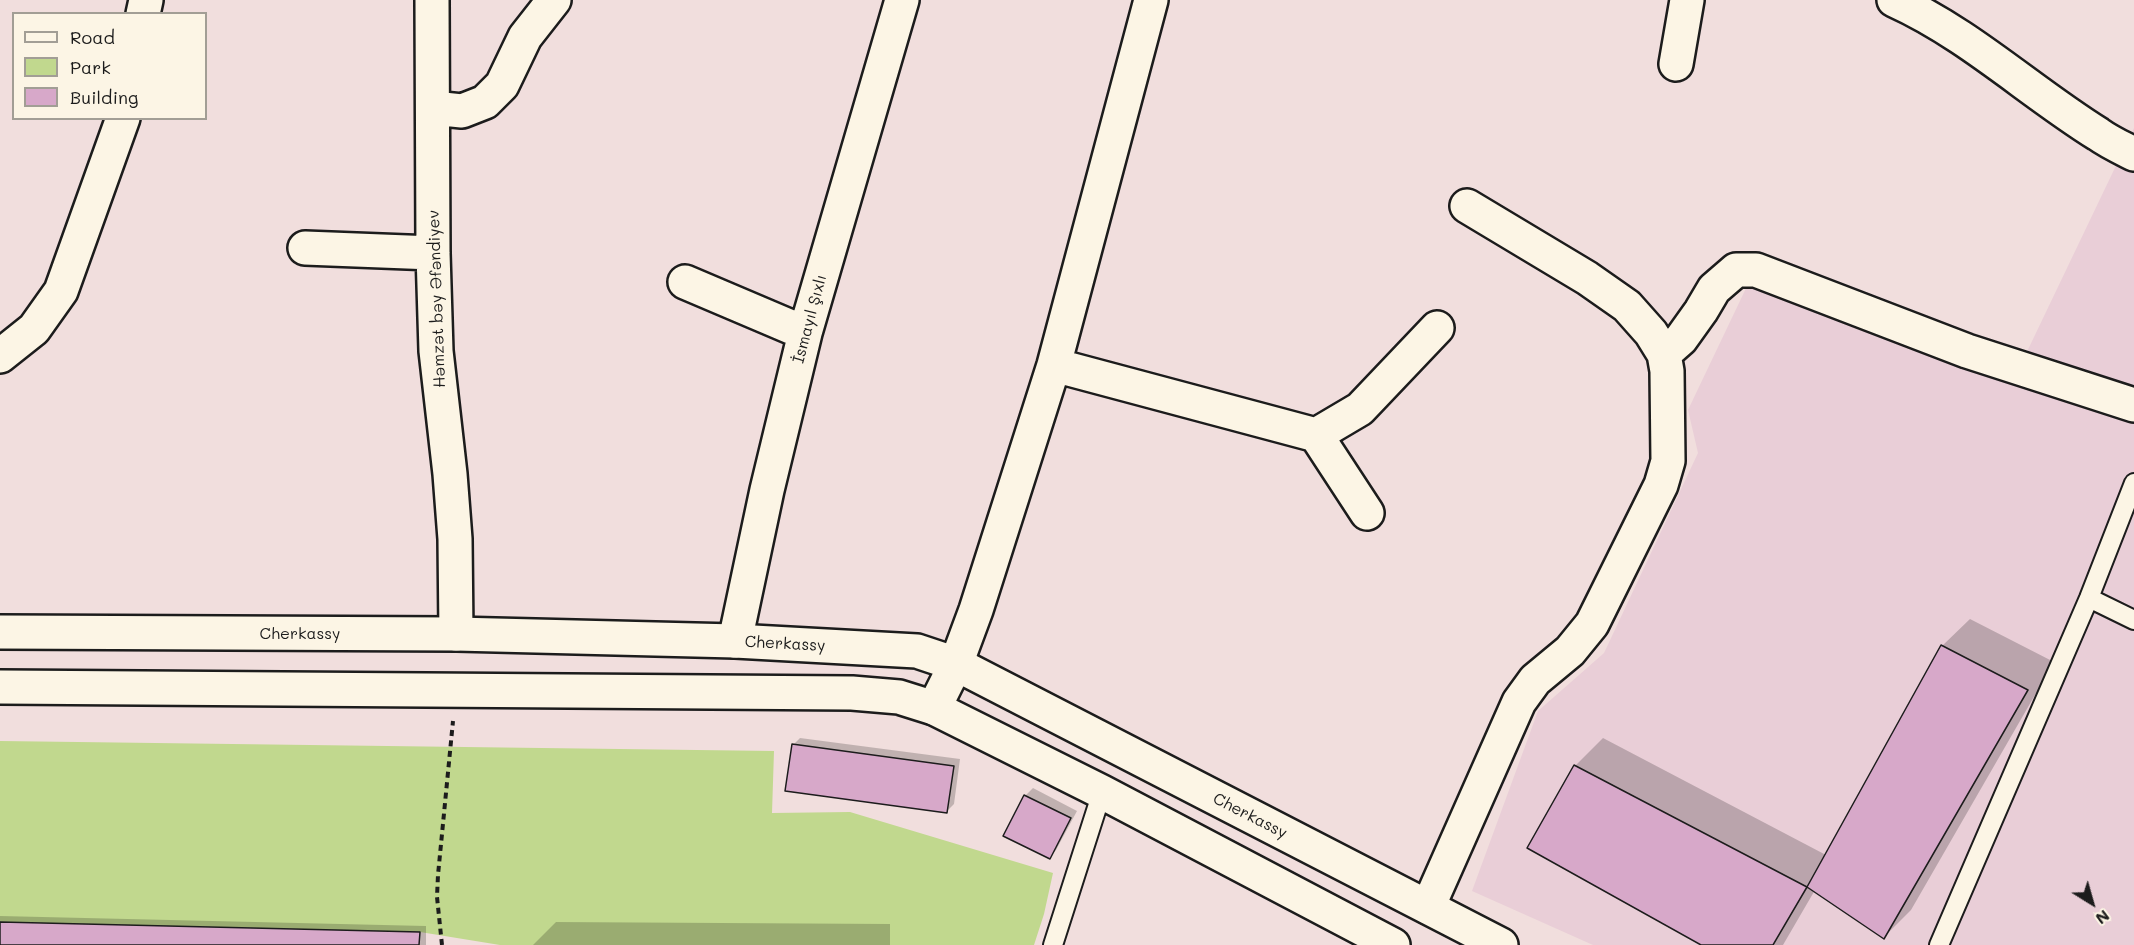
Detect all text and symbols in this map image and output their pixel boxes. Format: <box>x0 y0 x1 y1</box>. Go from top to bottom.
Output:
legend <box>12 12 207 120</box>
text: Road <box>70 25 115 49</box>
text: Park <box>70 55 111 79</box>
text: Building <box>70 85 138 109</box>
street label: Həmzət bəy Əfəndiyev <box>424 210 450 388</box>
street label: İsmayıl Şıxlı <box>789 272 831 366</box>
street label: Cherkassy <box>260 624 340 644</box>
street label: Cherkassy <box>744 632 826 656</box>
street label: Cherkassy <box>1210 789 1290 843</box>
north arrow <box>2062 873 2122 933</box>
text: N <box>2092 906 2114 930</box>

